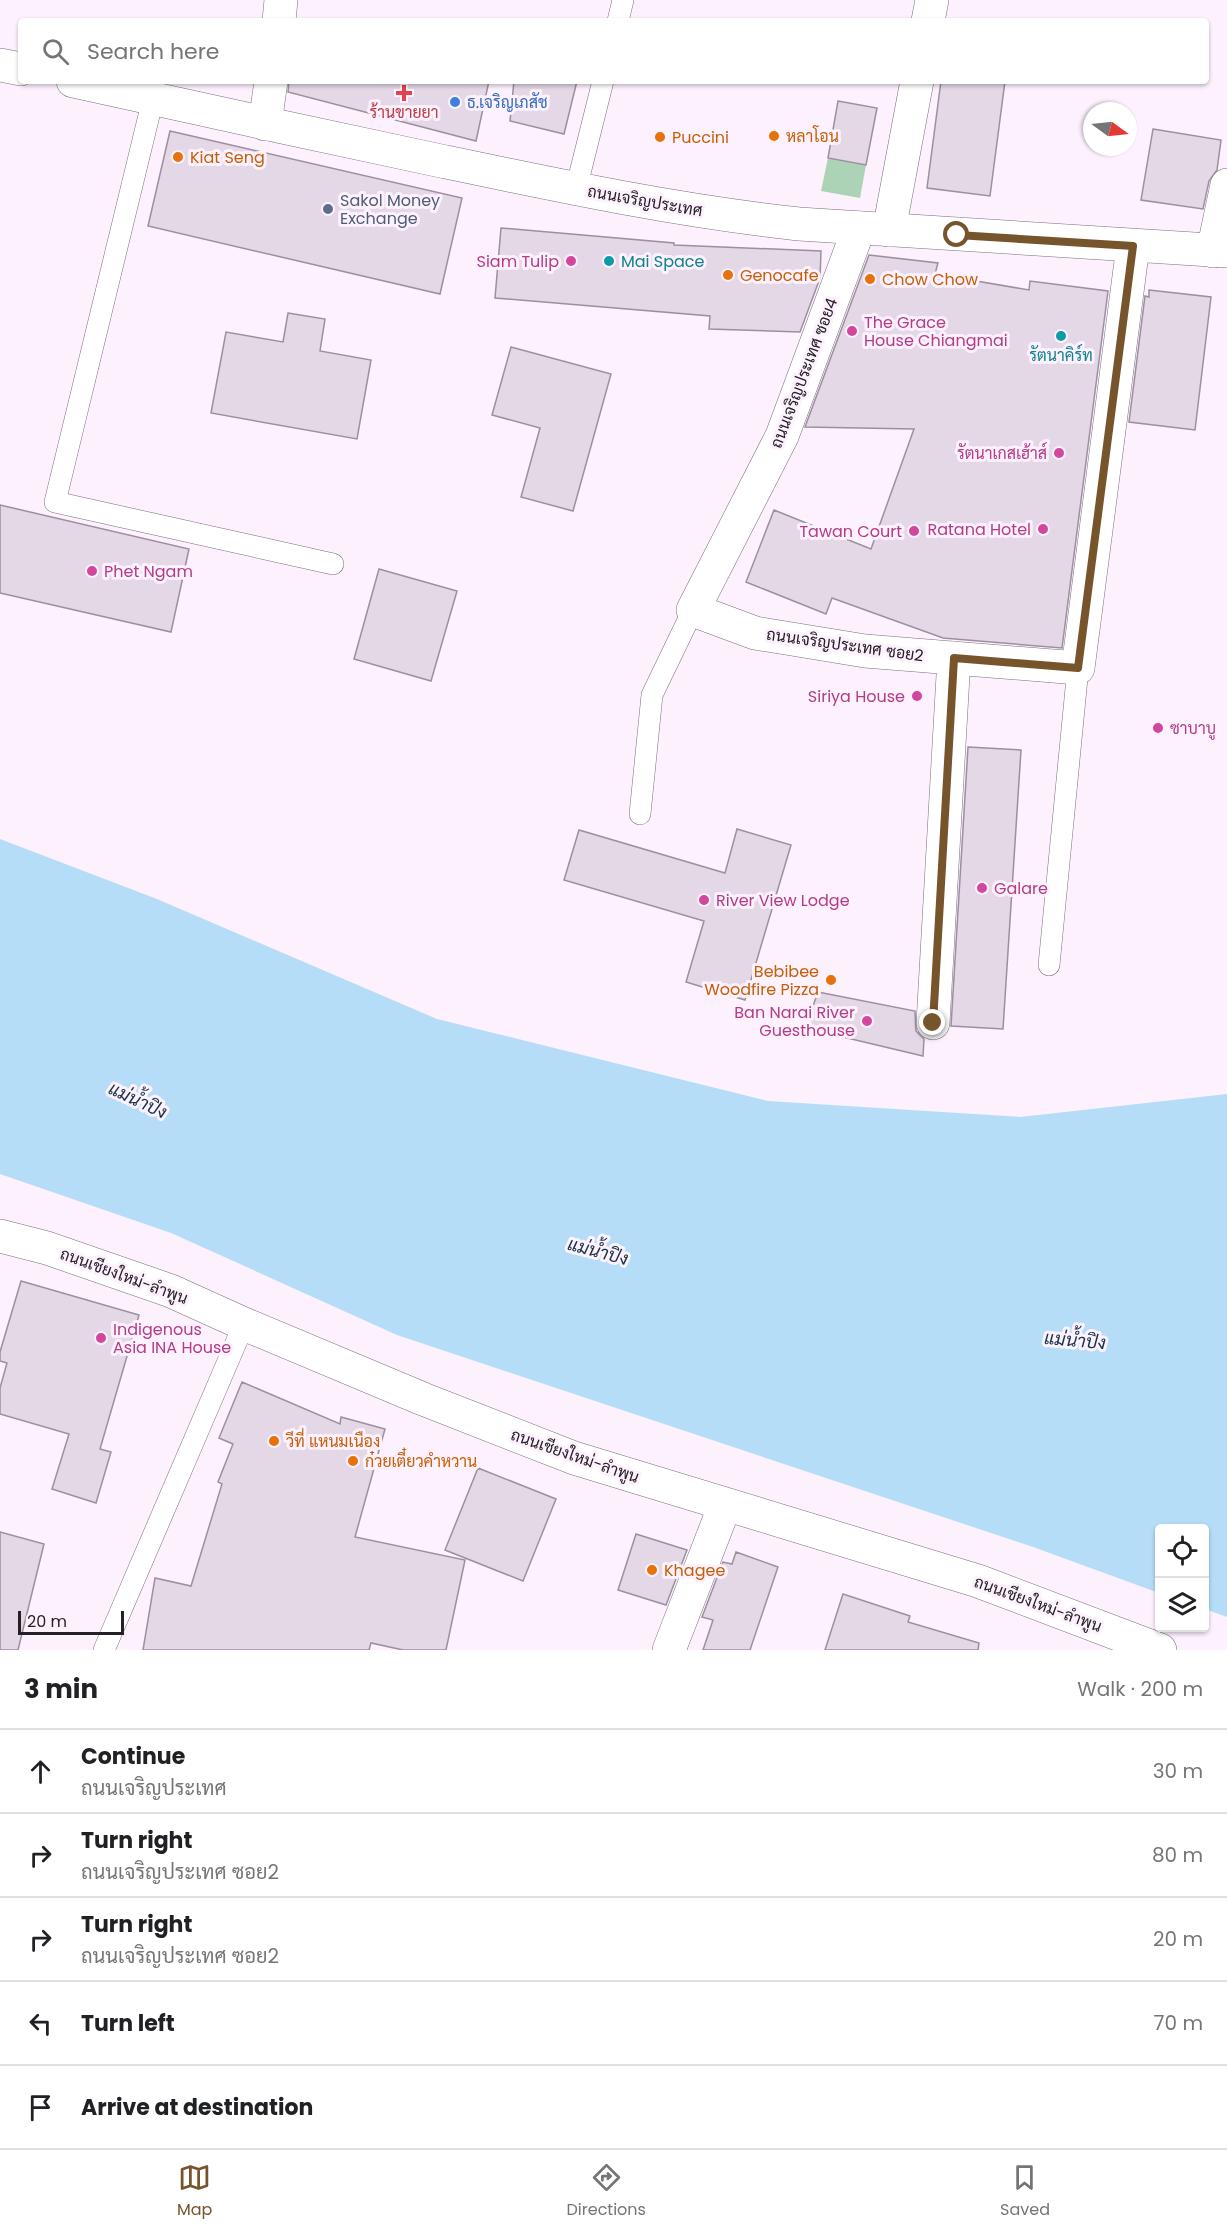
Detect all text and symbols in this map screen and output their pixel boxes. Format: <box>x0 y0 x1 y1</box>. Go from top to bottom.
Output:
search box <box>18 18 1209 84</box>
icon: search <box>39 35 72 68</box>
text: Search here <box>87 36 220 67</box>
marker: ร้านขายยา <box>397 86 411 100</box>
place label: ธ.เจริญเภสัช <box>467 91 548 114</box>
marker: ธ.เจริญเภสัช <box>448 95 462 109</box>
place label: ร้านขายยา <box>369 101 439 124</box>
north arrow <box>1083 102 1137 156</box>
place label: หลาโอน <box>786 125 839 148</box>
place label: Puccini <box>672 126 729 149</box>
marker: หลาโอน <box>767 129 781 143</box>
marker: Puccini <box>653 130 667 144</box>
place label: Kiat Seng <box>190 146 265 169</box>
marker: Kiat Seng <box>171 150 185 164</box>
street label: ถนนเจริญประเทศ <box>586 180 704 222</box>
place label: Sakol Money Exchange <box>340 189 440 230</box>
marker: Sakol Money Exchange <box>321 202 335 216</box>
route start <box>943 221 969 247</box>
place label: Siam Tulip <box>477 250 559 273</box>
place label: Mai Space <box>621 250 705 273</box>
marker: Siam Tulip <box>564 254 578 268</box>
marker: Mai Space <box>602 254 616 268</box>
place label: Genocafe <box>740 264 819 287</box>
marker: Genocafe <box>721 268 735 282</box>
place label: Chow Chow <box>882 268 978 291</box>
marker: Chow Chow <box>863 272 877 286</box>
street label: ถนนเจริญประเทศ ซอย4 <box>765 295 843 451</box>
place label: The Grace House Chiangmai <box>864 311 1008 352</box>
marker: The Grace House Chiangmai <box>845 324 859 338</box>
marker: รัตนาคิร์ท <box>1054 329 1068 343</box>
place label: รัตนาคิร์ท <box>1029 343 1093 367</box>
place label: รัตนาเกสเฮ้าส์ <box>957 441 1047 465</box>
marker: รัตนาเกสเฮ้าส์ <box>1052 446 1066 460</box>
place label: Ratana Hotel <box>927 518 1031 541</box>
place label: Tawan Court <box>799 520 902 543</box>
marker: Ratana Hotel <box>1036 522 1050 536</box>
marker: Tawan Court <box>907 524 921 538</box>
place label: Phet Ngam <box>104 560 193 583</box>
marker: Phet Ngam <box>85 564 99 578</box>
street label: ถนนเจริญประเทศ ซอย2 <box>765 623 925 667</box>
place label: Siriya House <box>808 685 905 708</box>
marker: Siriya House <box>910 689 924 703</box>
place label: ซาบาบู <box>1170 717 1216 740</box>
marker: ซาบาบู <box>1151 721 1165 735</box>
place label: Galare <box>994 877 1048 900</box>
marker: Galare <box>975 881 989 895</box>
place label: River View Lodge <box>716 889 850 912</box>
marker: River View Lodge <box>697 893 711 907</box>
place label: Bebibee Woodfire Pizza <box>704 960 819 1001</box>
marker: Bebibee Woodfire Pizza <box>824 973 838 987</box>
place label: Ban Narai River Guesthouse <box>734 1001 855 1042</box>
route end <box>919 1009 945 1035</box>
marker: Ban Narai River Guesthouse <box>860 1014 874 1028</box>
water label: แม่น้ำปิง <box>105 1073 172 1124</box>
water label: แม่น้ำปิง <box>565 1228 632 1271</box>
street label: ถนนเชียงใหม่-ลำพูน <box>57 1242 191 1310</box>
place label: Indigenous Asia INA House <box>113 1318 231 1359</box>
water label: แม่น้ำปิง <box>1043 1322 1107 1355</box>
marker: Indigenous Asia INA House <box>94 1331 108 1345</box>
street label: ถนนเชียงใหม่-ลำพูน <box>508 1423 642 1489</box>
place label: วีที่ แหนมเนือง <box>285 1427 380 1453</box>
marker: วีที่ แหนมเนือง <box>267 1434 281 1448</box>
place label: ก๋วยเตี๋ยวคำหวาน <box>365 1447 477 1473</box>
marker: ก๋วยเตี๋ยวคำหวาน <box>346 1454 360 1468</box>
map controls <box>1155 1524 1209 1632</box>
button: locate <box>1155 1524 1209 1578</box>
place label: Khagee <box>664 1559 725 1582</box>
marker: Khagee <box>645 1563 659 1577</box>
street label: ถนนเชียงใหม่-ลำพูน <box>971 1570 1105 1638</box>
button: layers <box>1155 1578 1209 1632</box>
scale bar <box>18 1608 124 1636</box>
text: 20 m <box>27 1610 67 1633</box>
text: 3 min <box>24 1671 98 1707</box>
text: Walk · 200 m <box>1077 1675 1203 1703</box>
text: Continue <box>81 1741 185 1772</box>
icon: ahead <box>24 1755 57 1788</box>
text: 30 m <box>1153 1757 1203 1785</box>
text: ถนนเจริญประเทศ <box>81 1774 227 1802</box>
text: Turn right <box>81 1825 192 1856</box>
icon: right <box>24 1839 57 1872</box>
text: 80 m <box>1152 1841 1203 1869</box>
text: ถนนเจริญประเทศ ซอย2 <box>81 1858 279 1886</box>
text: Turn right <box>81 1909 192 1940</box>
icon: right <box>24 1923 57 1956</box>
text: 20 m <box>1153 1925 1203 1953</box>
text: ถนนเจริญประเทศ ซอย2 <box>81 1942 279 1970</box>
icon: left <box>24 2007 57 2040</box>
text: Turn left <box>81 2008 175 2039</box>
text: 70 m <box>1154 2009 1203 2037</box>
icon: arrive <box>24 2091 57 2124</box>
text: Arrive at destination <box>81 2092 313 2123</box>
tab: Map <box>177 2161 212 2222</box>
tab: Directions <box>567 2161 646 2222</box>
tab: Saved <box>1000 2161 1050 2222</box>

